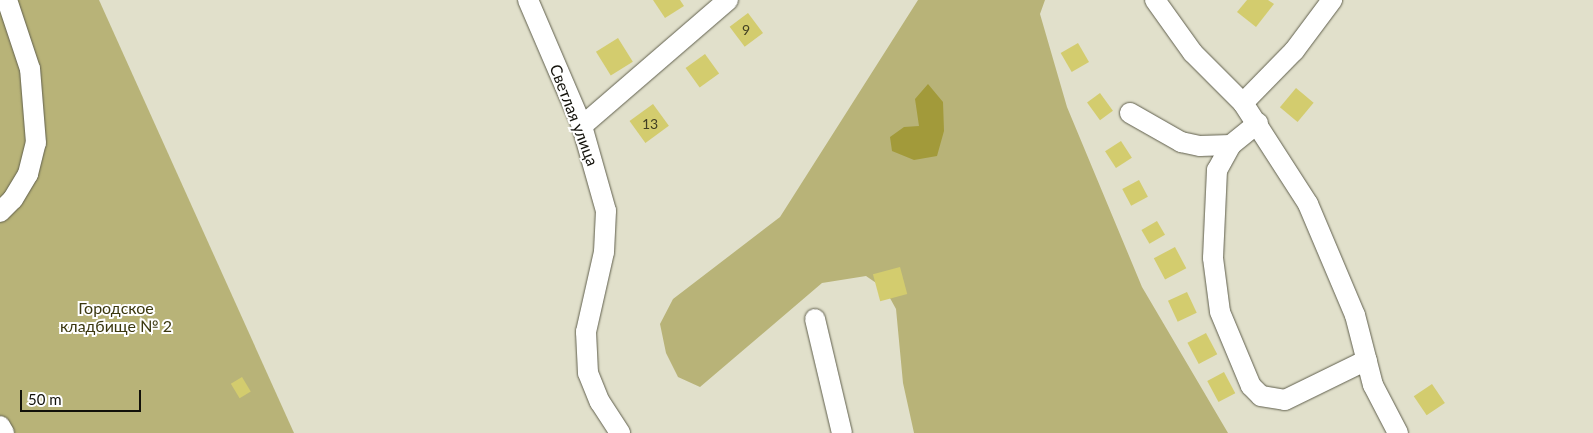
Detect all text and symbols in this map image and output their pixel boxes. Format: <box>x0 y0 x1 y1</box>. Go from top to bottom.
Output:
house number: 9 <box>742 22 750 38</box>
street label: Светлая улица <box>546 62 602 168</box>
house number: 13 <box>642 116 658 132</box>
park label: Городское кладбище № 2 <box>60 298 172 336</box>
scale bar <box>22 380 144 412</box>
text: 50 m <box>28 390 62 408</box>

